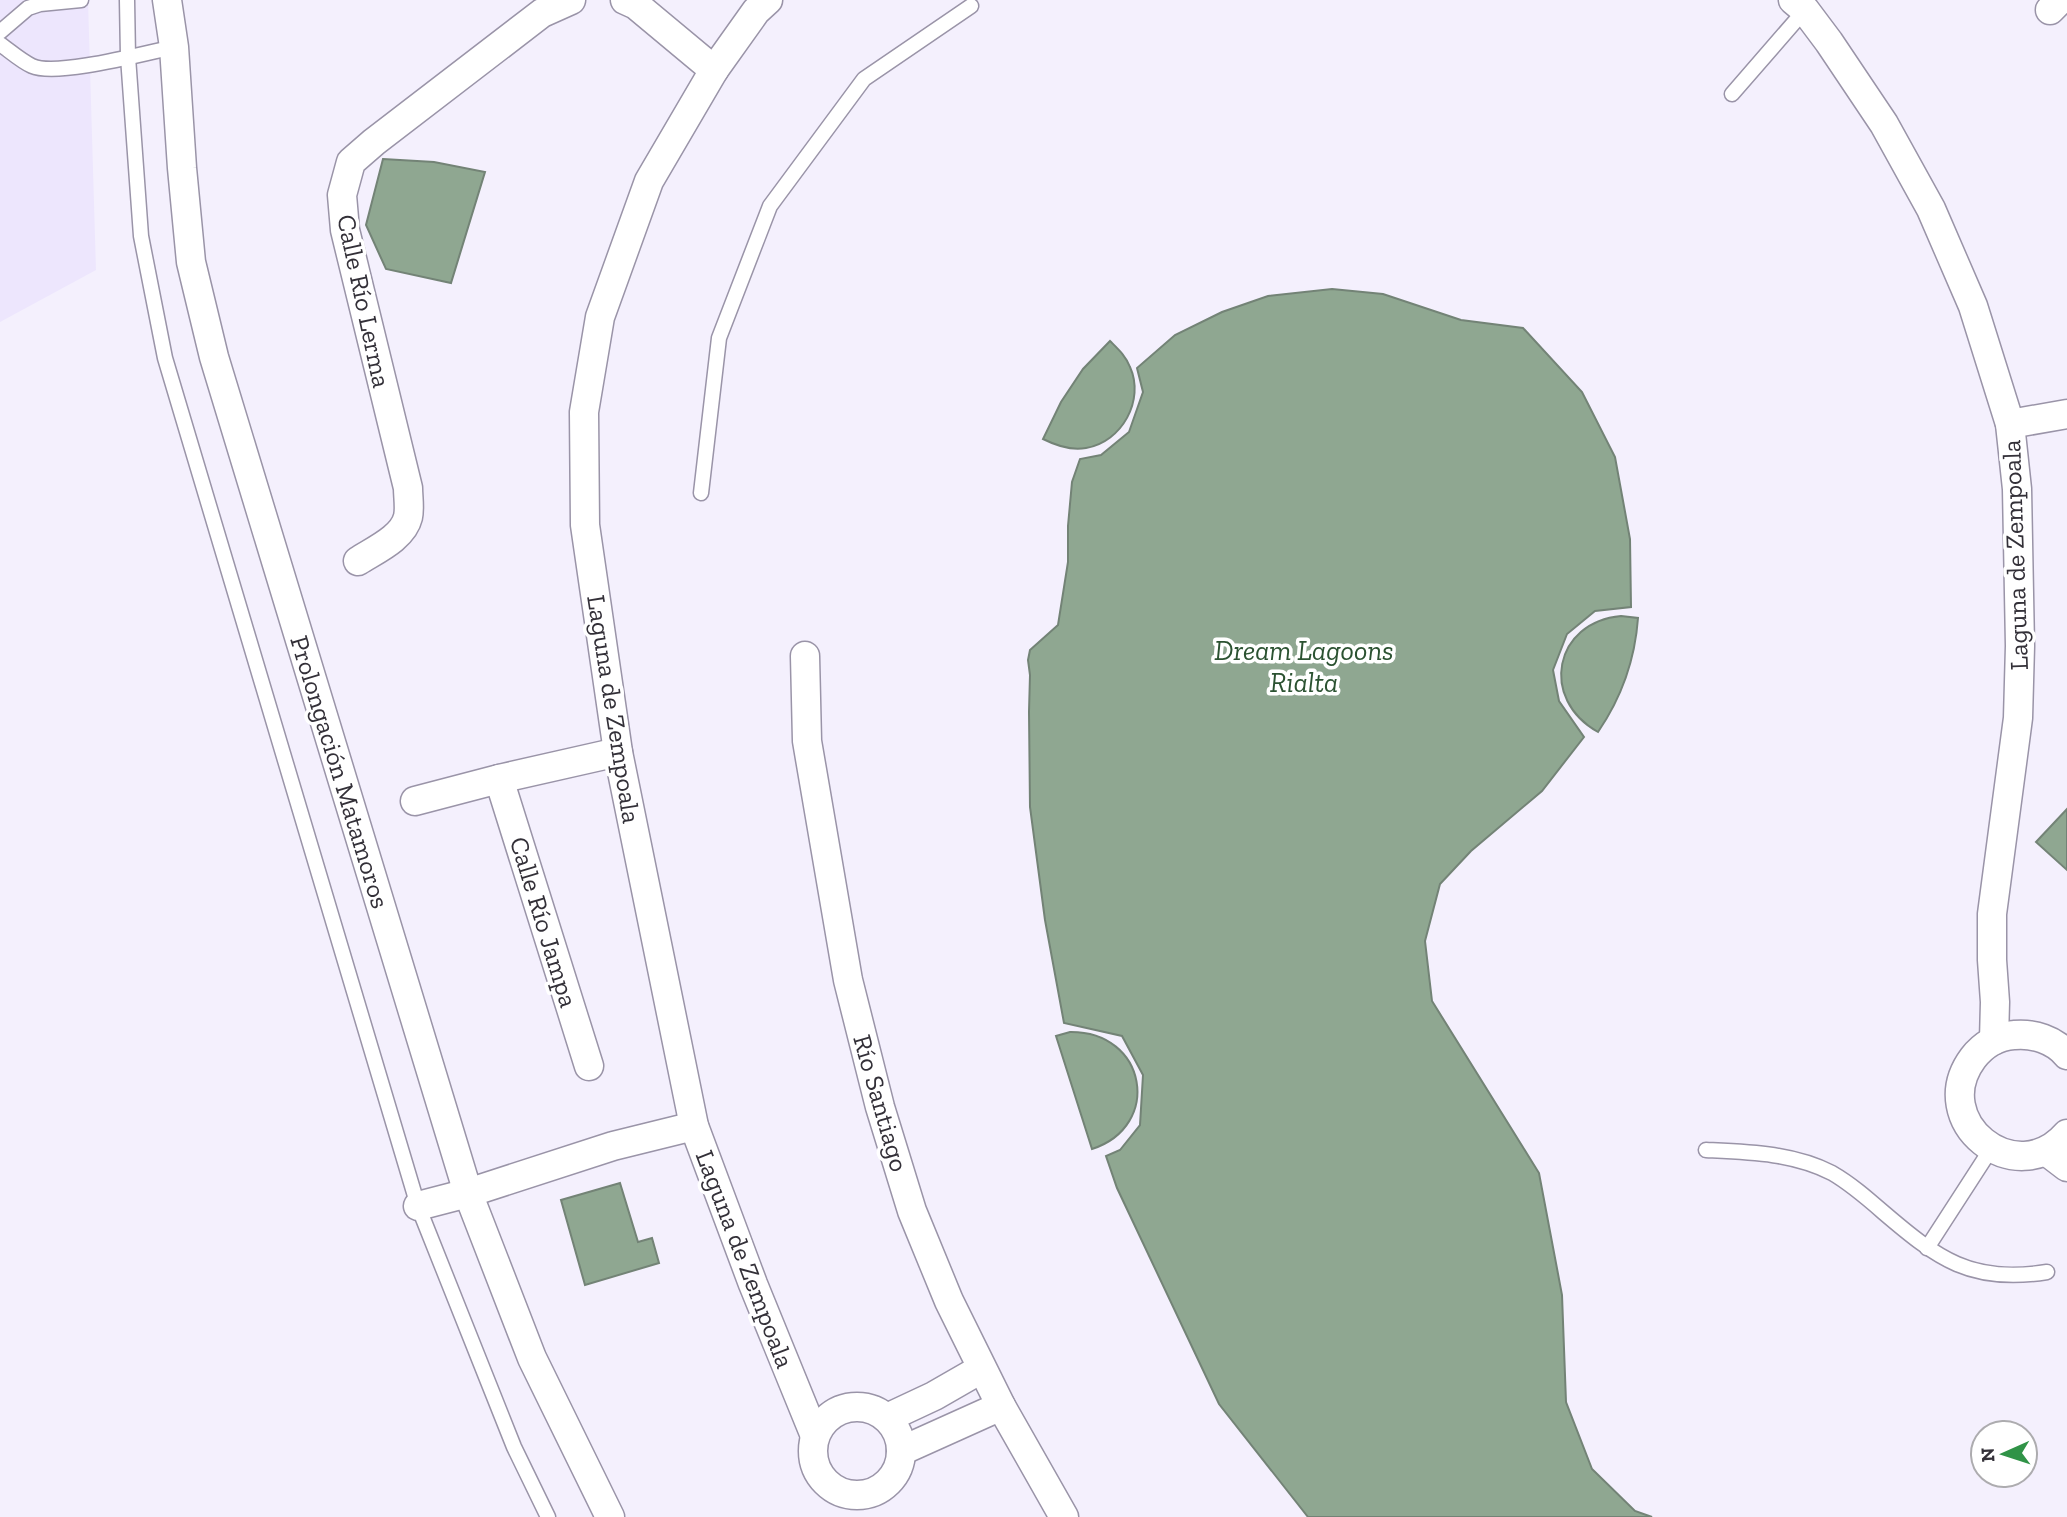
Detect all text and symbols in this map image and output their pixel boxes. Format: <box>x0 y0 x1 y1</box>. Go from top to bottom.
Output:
street label: Calle Río Lerma <box>330 212 398 391</box>
street label: Laguna de Zempoala <box>1995 439 2035 671</box>
street label: Laguna de Zempoala <box>580 593 648 826</box>
street label: Prolongación Matamoros <box>283 632 397 912</box>
water label: Dream Lagoons Rialta <box>1214 634 1394 699</box>
street label: Calle Río Jampa <box>503 833 585 1011</box>
street label: Río Santiago <box>846 1031 916 1175</box>
street label: Laguna de Zempoala <box>689 1146 801 1373</box>
north arrow <box>1969 1419 2039 1489</box>
text: N <box>1976 1447 1999 1463</box>

